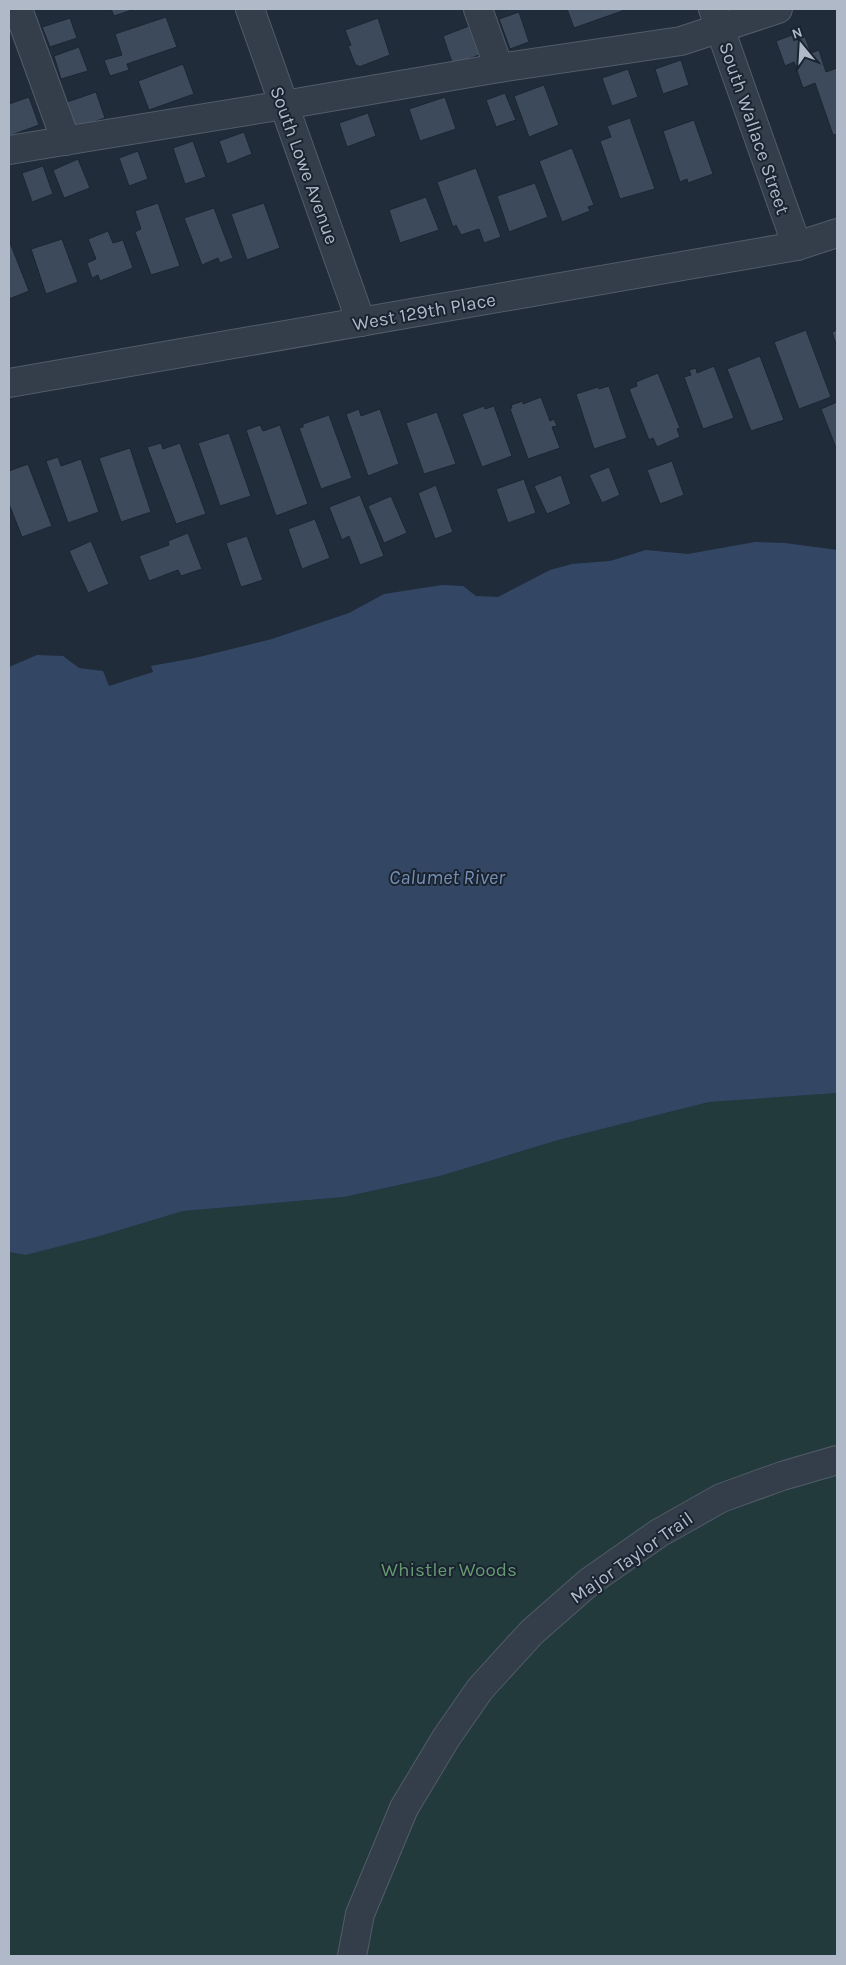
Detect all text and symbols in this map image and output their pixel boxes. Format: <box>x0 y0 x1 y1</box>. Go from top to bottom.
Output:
north arrow <box>776 20 826 70</box>
text: N <box>790 23 805 43</box>
street label: South Wallace Street <box>714 39 794 217</box>
street label: South Lowe Avenue <box>265 83 343 247</box>
street label: West 129th Place <box>351 289 498 335</box>
water label: Calumet River <box>389 866 506 889</box>
street label: Major Taylor Trail <box>566 1507 697 1608</box>
park label: Whistler Woods <box>381 1559 517 1581</box>

